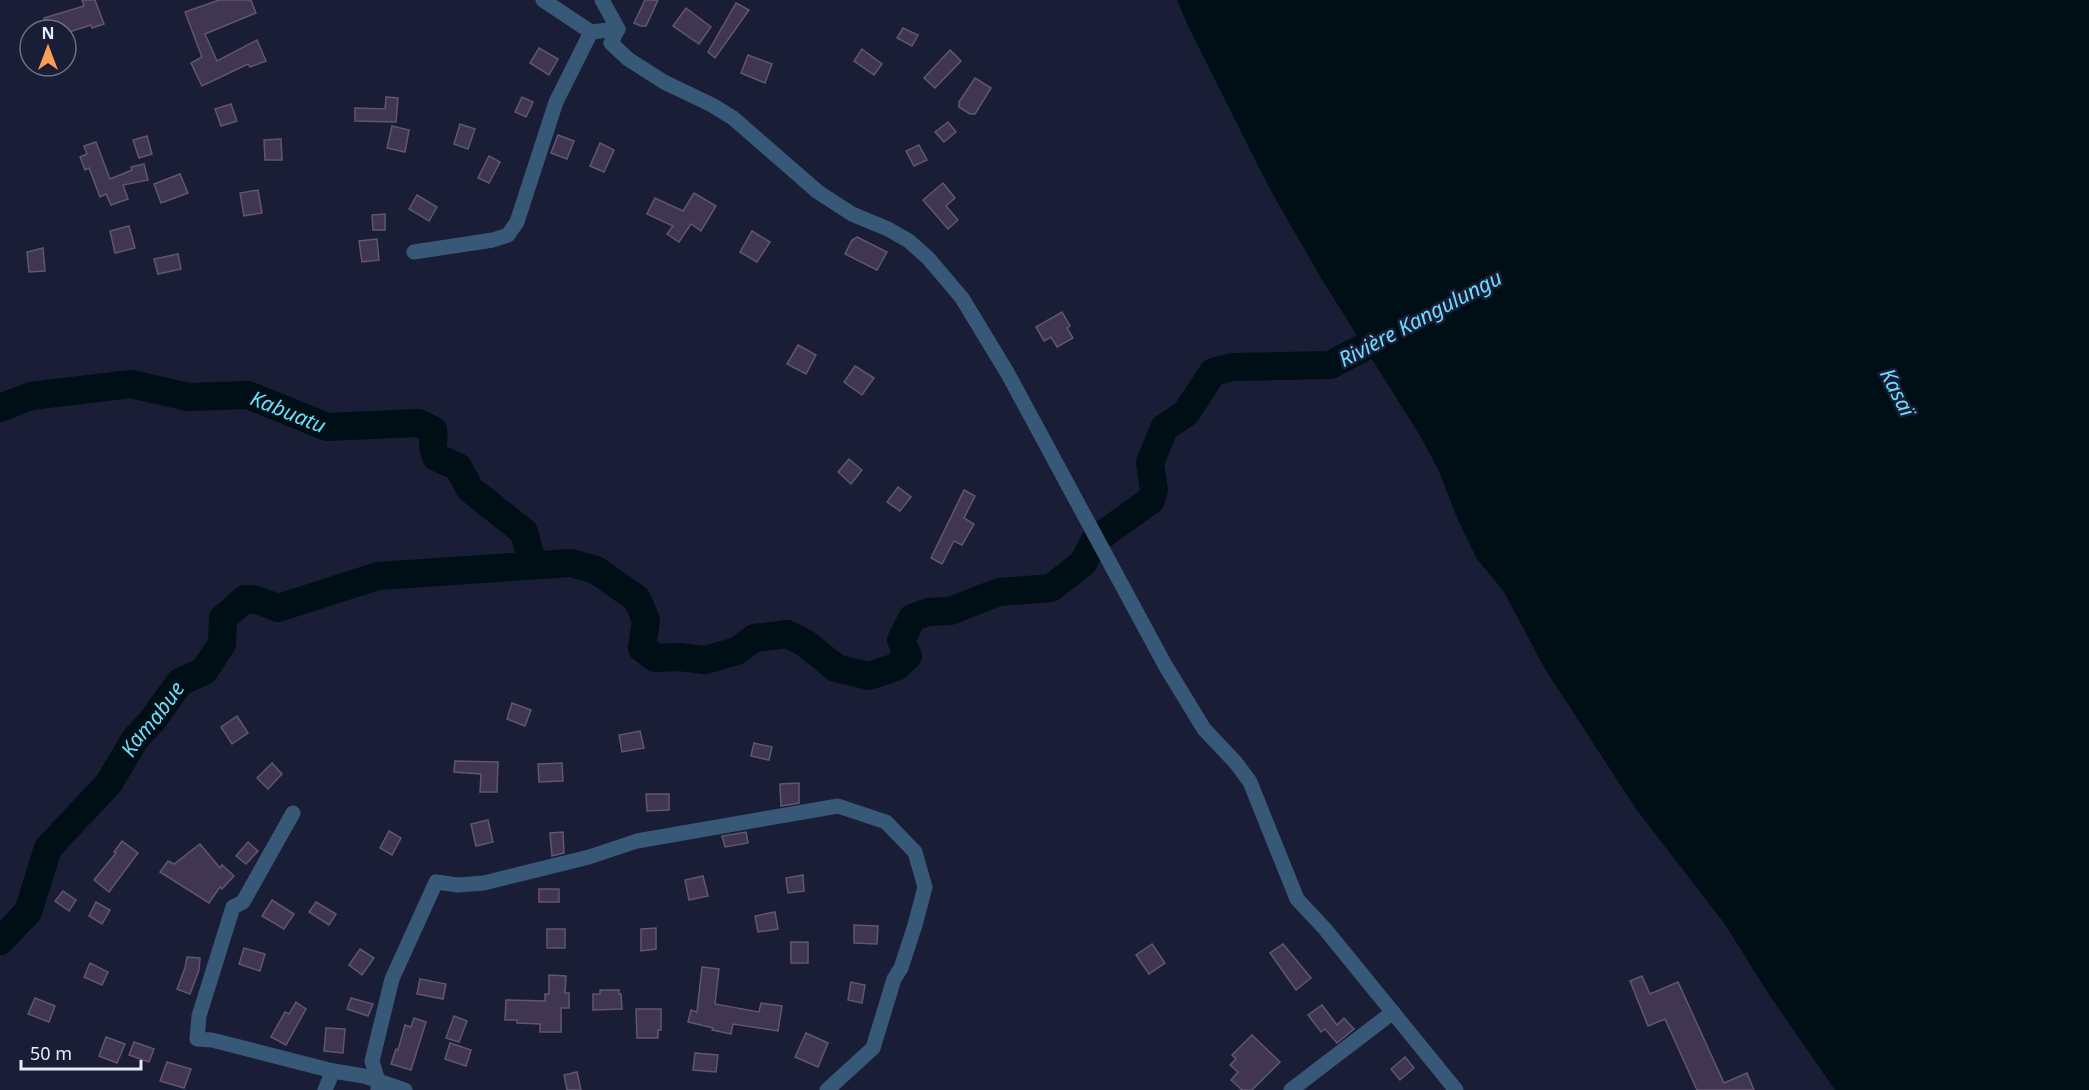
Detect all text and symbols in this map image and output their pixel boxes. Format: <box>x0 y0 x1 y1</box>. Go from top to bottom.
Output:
north arrow <box>18 18 78 78</box>
text: N <box>41 22 55 44</box>
water label: Rivière Kangulungu <box>1333 263 1507 373</box>
water label: Kasaï <box>1874 363 1923 423</box>
water label: Kabuatu <box>246 384 330 439</box>
water label: Kamabue <box>114 675 190 762</box>
scale bar <box>21 1033 141 1071</box>
text: 50 m <box>30 1041 72 1065</box>

